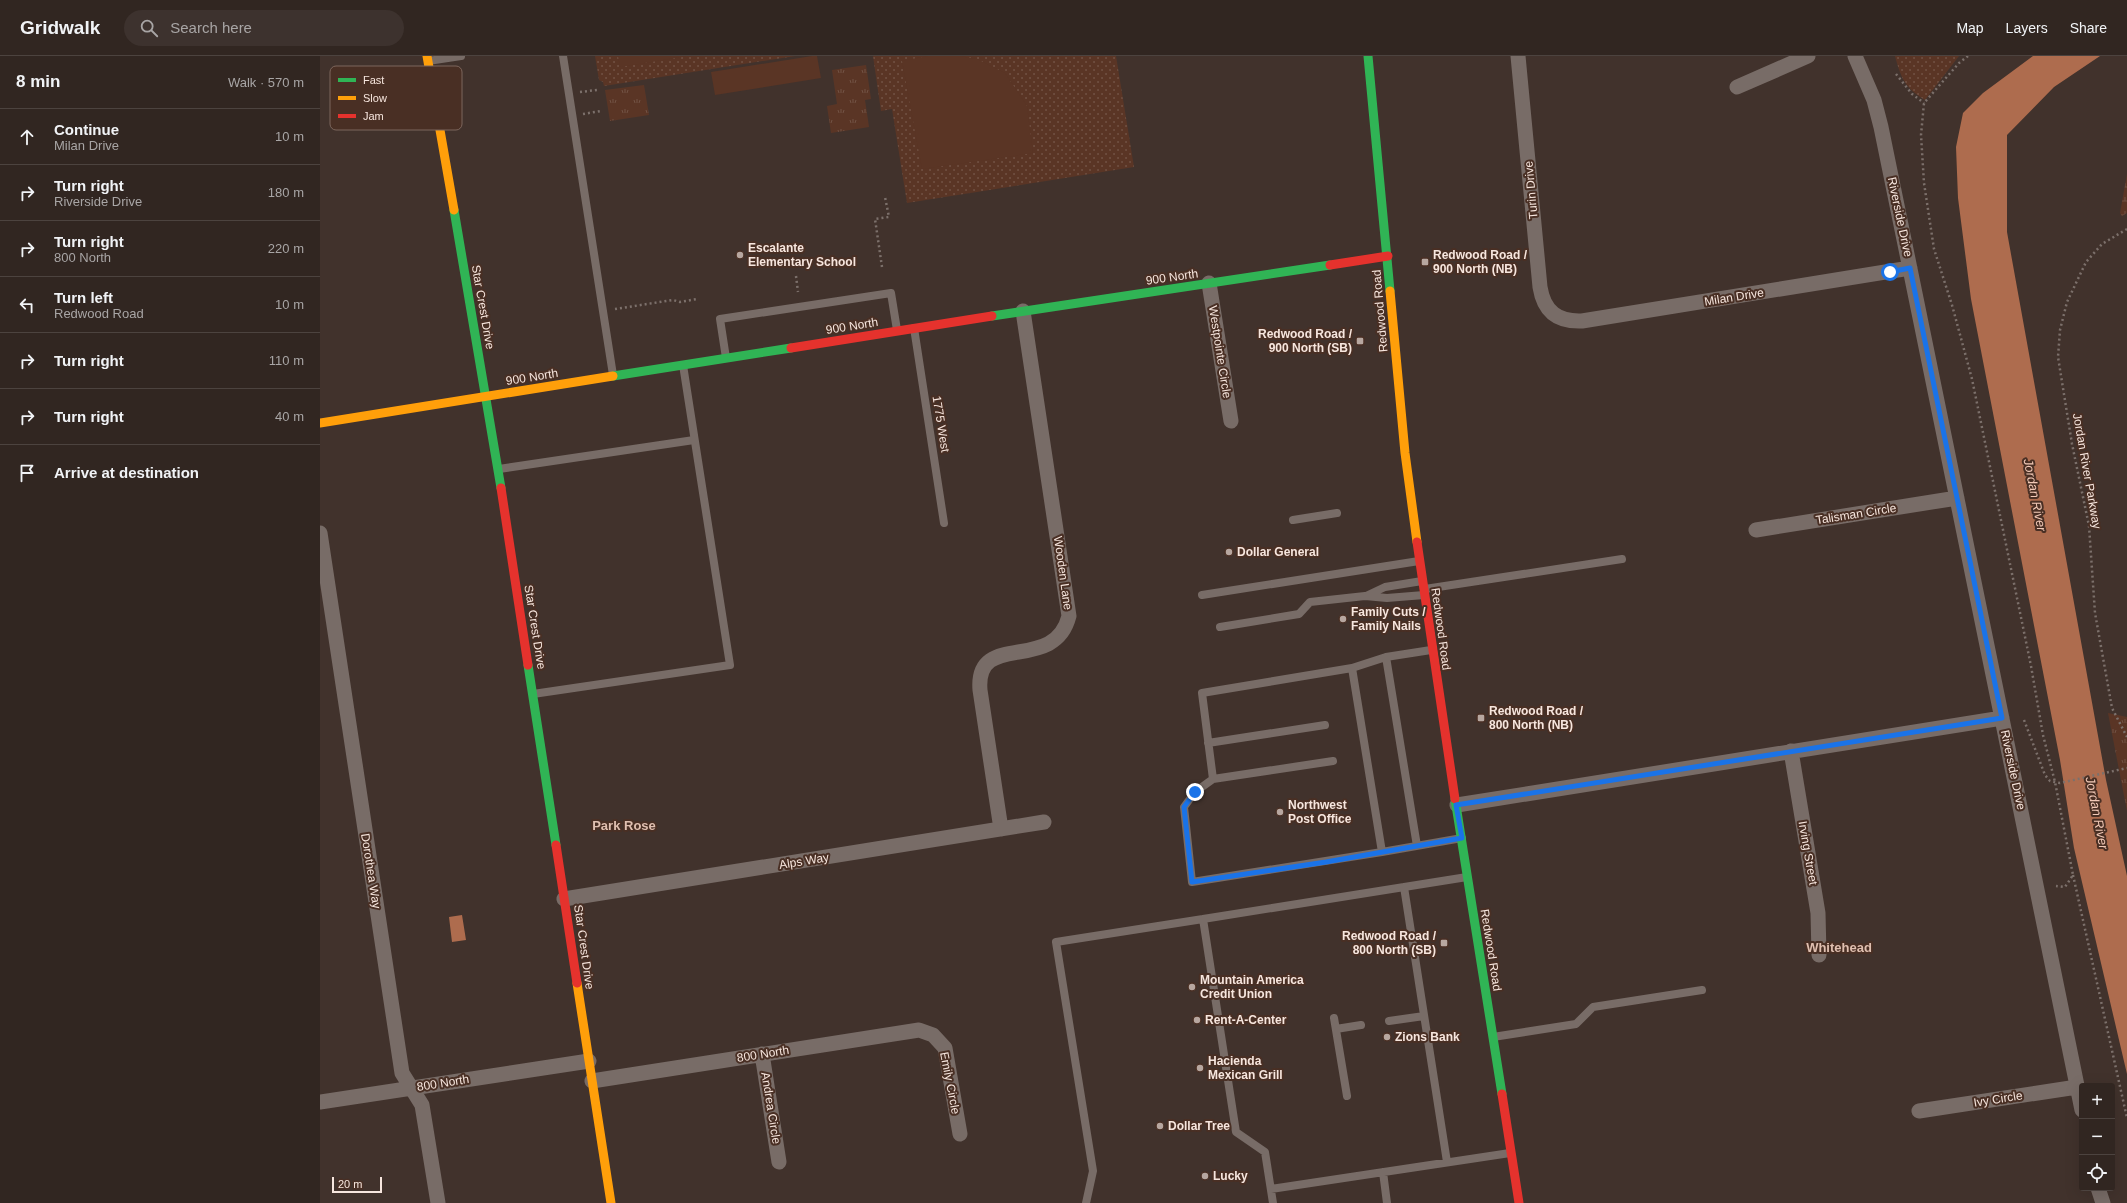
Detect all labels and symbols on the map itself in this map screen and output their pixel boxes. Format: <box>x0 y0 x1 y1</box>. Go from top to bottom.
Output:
legend <box>330 66 462 130</box>
text: Fast <box>363 74 384 86</box>
text: Slow <box>363 92 387 104</box>
text: Jam <box>363 110 384 122</box>
street label: Turin Drive <box>1521 160 1541 220</box>
street label: Riverside Drive <box>1885 176 1915 259</box>
place label: Escalante Elementary School <box>748 241 856 269</box>
place label: Redwood Road / 900 North (NB) <box>1433 248 1528 276</box>
marker: Escalante Elementary School <box>735 250 745 260</box>
marker: Redwood Road / 900 North (NB) <box>1420 257 1430 267</box>
route start <box>1881 263 1899 281</box>
street label: Star Crest Drive <box>469 264 497 351</box>
street label: 900 North <box>1145 266 1199 288</box>
street label: Redwood Road <box>1369 269 1391 353</box>
street label: Milan Drive <box>1703 285 1765 309</box>
street label: Westpointe Circle <box>1206 305 1234 400</box>
street label: 900 North <box>825 315 879 337</box>
place label: Redwood Road / 900 North (SB) <box>1258 327 1353 355</box>
marker: Redwood Road / 900 North (SB) <box>1355 336 1365 346</box>
street label: 900 North <box>505 366 559 388</box>
street label: 1775 West <box>930 395 952 454</box>
street label: Jordan River Parkway <box>2070 412 2104 530</box>
water label: Jordan River <box>2020 456 2050 533</box>
street label: Talisman Circle <box>1815 501 1898 527</box>
street label: Wooden Lane <box>1051 535 1075 611</box>
place label: Dollar General <box>1237 545 1319 559</box>
marker: Dollar General <box>1224 547 1234 557</box>
street label: Star Crest Drive <box>521 584 549 671</box>
street label: Redwood Road <box>1428 587 1454 671</box>
place label: Family Cuts / Family Nails <box>1351 605 1426 633</box>
marker: Family Cuts / Family Nails <box>1338 614 1348 624</box>
place label: Redwood Road / 800 North (NB) <box>1489 704 1584 732</box>
marker: Redwood Road / 800 North (NB) <box>1476 713 1486 723</box>
street label: Riverside Drive <box>1998 729 2028 812</box>
water label: Jordan River <box>2082 774 2112 851</box>
route end <box>1186 783 1204 801</box>
place label: Northwest Post Office <box>1288 798 1352 826</box>
marker: Northwest Post Office <box>1275 807 1285 817</box>
district label: Park Rose <box>592 818 656 833</box>
street label: Irving Street <box>1795 820 1821 887</box>
street label: Dorothea Way <box>358 832 384 910</box>
street label: Alps Way <box>778 850 830 872</box>
street label: Star Crest Drive <box>571 904 597 991</box>
street label: Redwood Road <box>1478 908 1504 992</box>
place label: Redwood Road / 800 North (SB) <box>1342 929 1437 957</box>
marker: Redwood Road / 800 North (SB) <box>1439 938 1449 948</box>
district label: Whitehead <box>1806 940 1872 955</box>
place label: Mountain America Credit Union <box>1200 973 1304 1001</box>
marker: Mountain America Credit Union <box>1187 982 1197 992</box>
place label: Rent-A-Center <box>1205 1013 1287 1027</box>
marker: Rent-A-Center <box>1192 1015 1202 1025</box>
place label: Zions Bank <box>1395 1030 1460 1044</box>
marker: Zions Bank <box>1382 1032 1392 1042</box>
street label: 800 North <box>736 1043 790 1065</box>
street label: Emily Circle <box>937 1051 963 1116</box>
place label: Hacienda Mexican Grill <box>1208 1054 1283 1082</box>
marker: Hacienda Mexican Grill <box>1195 1063 1205 1073</box>
street label: Andrea Circle <box>758 1071 784 1145</box>
street label: 800 North <box>416 1072 470 1094</box>
street label: Ivy Circle <box>1973 1088 2024 1110</box>
place label: Dollar Tree <box>1168 1119 1230 1133</box>
marker: Dollar Tree <box>1155 1121 1165 1131</box>
place label: Lucky <box>1213 1169 1248 1183</box>
marker: Lucky <box>1200 1171 1210 1181</box>
scale bar <box>332 1175 382 1194</box>

